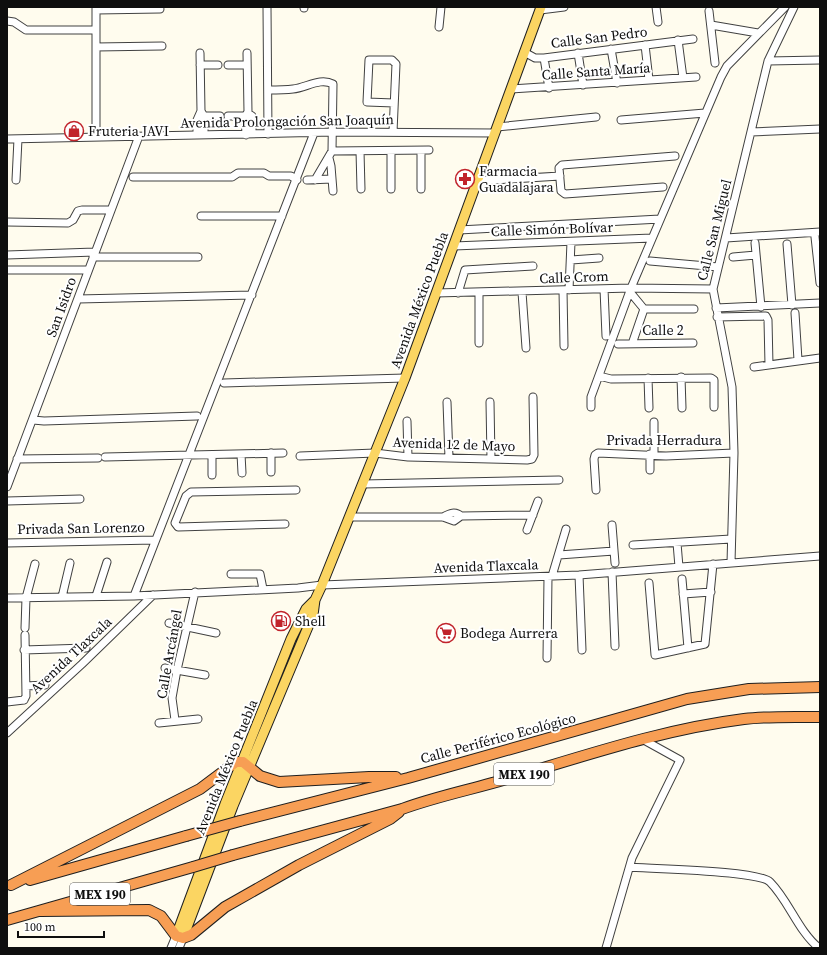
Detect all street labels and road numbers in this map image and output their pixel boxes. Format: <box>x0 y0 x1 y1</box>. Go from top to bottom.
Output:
street label: Calle San Pedro <box>550 21 649 53</box>
street label: Calle Santa María <box>541 57 652 85</box>
street label: Avenida Prolongación San Joaquín <box>180 109 395 133</box>
street label: Calle San Miguel <box>692 177 736 283</box>
street label: Calle Simón Bolívar <box>490 217 614 241</box>
street label: Avenida México Puebla <box>385 228 453 371</box>
street label: Calle Crom <box>539 266 610 288</box>
street label: San Isidro <box>41 274 81 340</box>
street label: Calle 2 <box>642 320 684 340</box>
street label: Privada Herradura <box>606 430 723 450</box>
street label: Avenida 12 de Mayo <box>392 432 516 456</box>
street label: Privada San Lorenzo <box>17 517 145 539</box>
street label: Avenida Tlaxcala <box>433 554 540 578</box>
street label: Calle Arcángel <box>151 608 187 700</box>
street label: Avenida Tlaxcala <box>26 611 117 698</box>
street label: Avenida México Puebla <box>190 696 263 838</box>
street label: Calle Periférico Ecológico <box>418 708 578 768</box>
road number: MEX 190 <box>494 763 554 785</box>
road number: MEX 190 <box>70 883 130 905</box>

